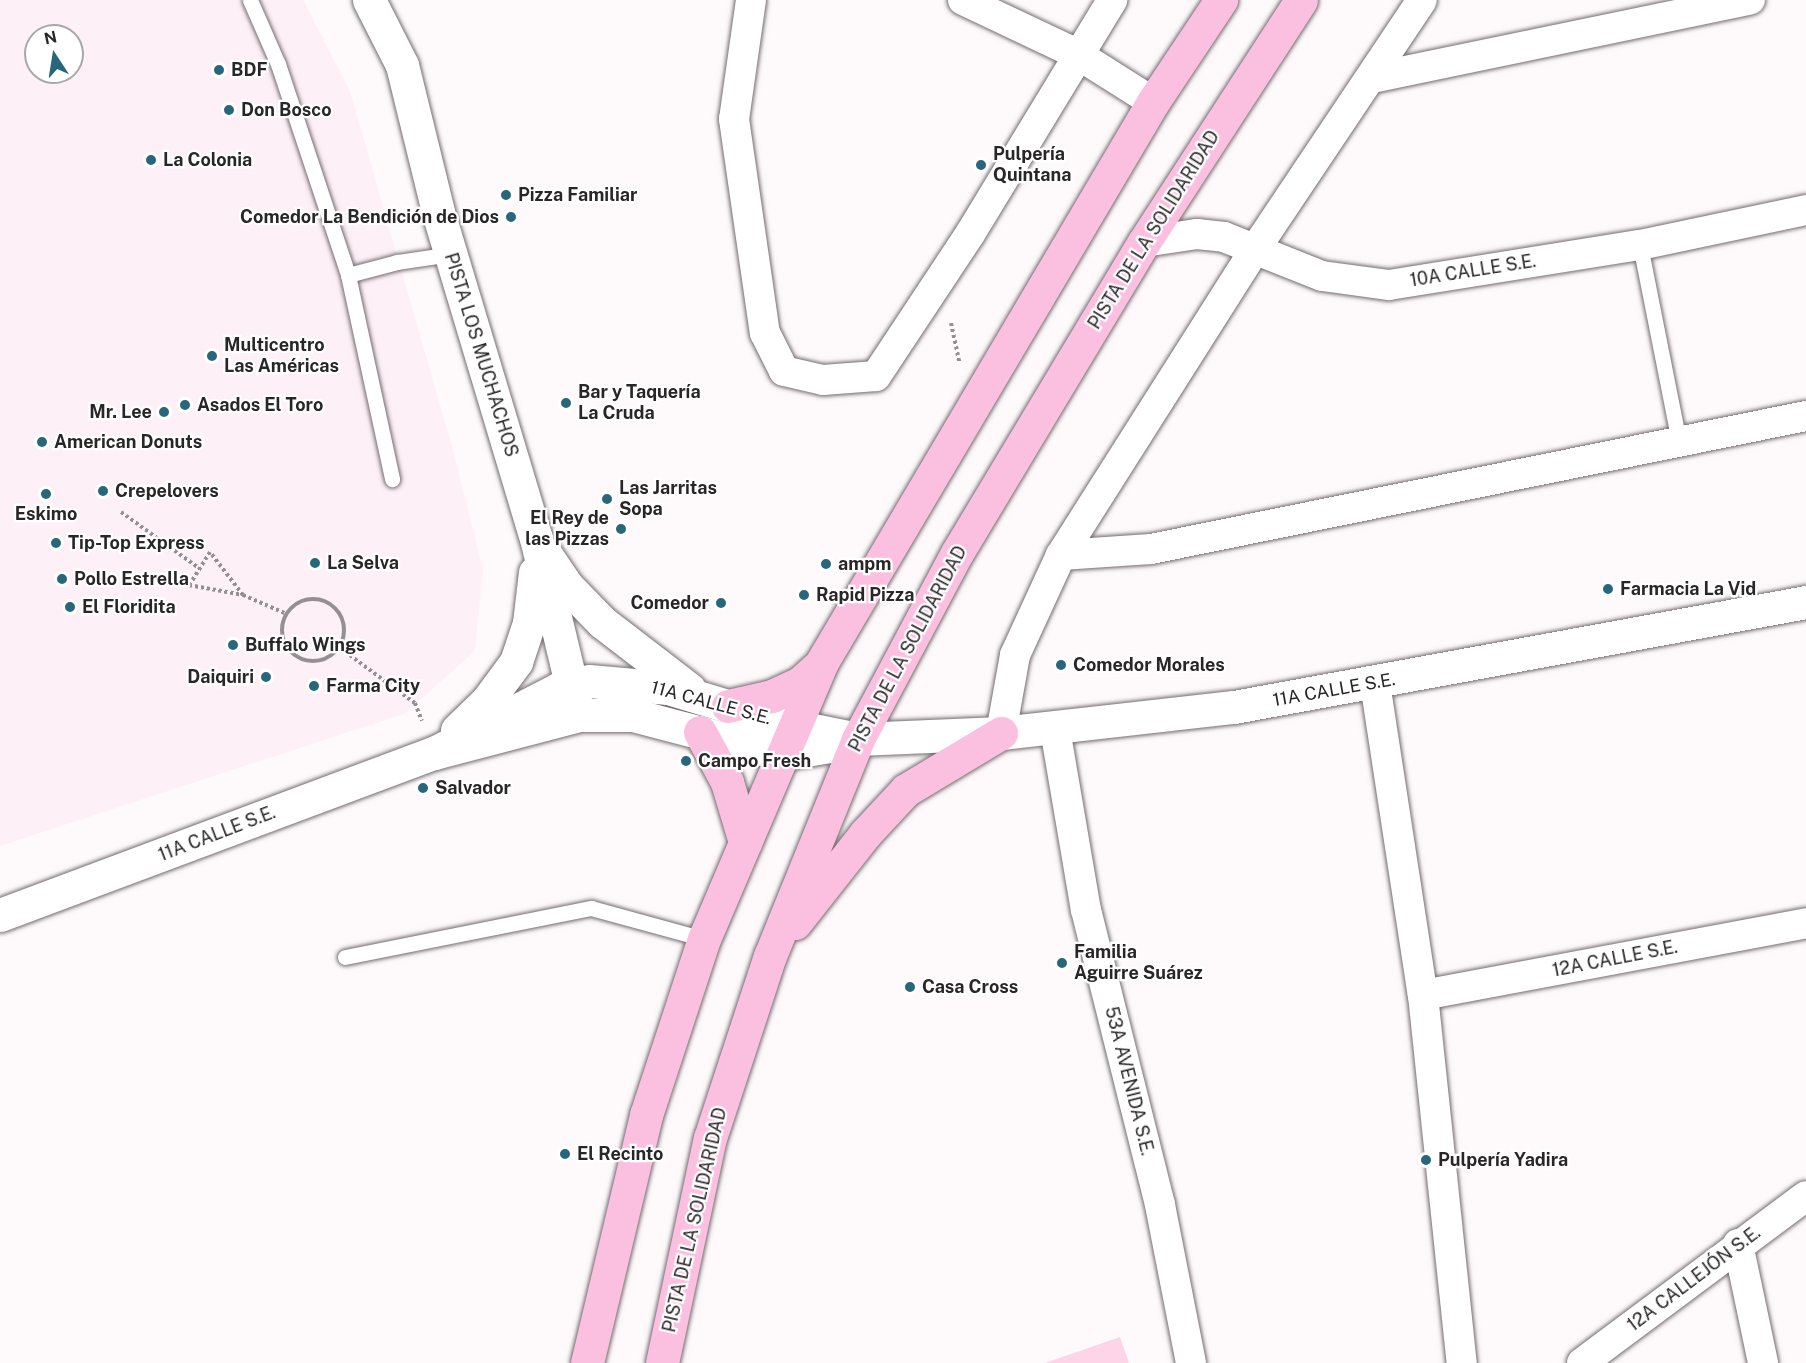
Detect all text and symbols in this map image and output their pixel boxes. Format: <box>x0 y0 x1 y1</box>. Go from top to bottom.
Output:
north arrow <box>24 24 84 84</box>
text: N <box>42 27 59 48</box>
place label: BDF <box>231 59 268 81</box>
marker: BDF <box>212 63 226 77</box>
place label: Don Bosco <box>241 99 331 121</box>
marker: Don Bosco <box>222 103 236 117</box>
street label: PISTA DE LA SOLIDARIDAD <box>1084 127 1224 333</box>
place label: Pulpería Quintana <box>993 144 1071 186</box>
place label: La Colonia <box>163 149 252 171</box>
marker: La Colonia <box>144 153 158 167</box>
marker: Pulpería Quintana <box>974 158 988 172</box>
place label: Pizza Familiar <box>518 184 637 206</box>
marker: Pizza Familiar <box>499 188 513 202</box>
place label: Comedor La Bendición de Dios <box>240 206 499 228</box>
marker: Comedor La Bendición de Dios <box>504 210 518 224</box>
street label: PISTA LOS MUCHACHOS <box>440 250 522 460</box>
street label: 10A CALLE S.E. <box>1408 250 1538 292</box>
place label: Multicentro Las Américas <box>224 335 339 378</box>
marker: Multicentro Las Américas <box>205 349 219 363</box>
place label: Bar y Taquería La Cruda <box>578 382 701 424</box>
place label: Asados El Toro <box>197 394 323 416</box>
marker: Bar y Taquería La Cruda <box>559 396 573 410</box>
marker: Asados El Toro <box>178 398 192 412</box>
place label: Mr. Lee <box>89 401 152 423</box>
marker: Mr. Lee <box>157 405 171 419</box>
place label: American Donuts <box>54 431 202 453</box>
marker: American Donuts <box>35 435 49 449</box>
place label: Las Jarritas Sopa <box>619 478 717 520</box>
place label: Crepelovers <box>115 480 219 502</box>
marker: Crepelovers <box>96 484 110 498</box>
marker: Eskimo <box>39 487 53 501</box>
marker: Las Jarritas Sopa <box>600 492 614 506</box>
place label: Eskimo <box>15 503 77 525</box>
place label: El Rey de las Pizzas <box>525 508 609 550</box>
marker: El Rey de las Pizzas <box>614 522 628 536</box>
place label: Tip-Top Express <box>68 532 204 554</box>
marker: Tip-Top Express <box>49 536 63 550</box>
street label: PISTA DE LA SOLIDARIDAD <box>844 542 972 756</box>
place label: La Selva <box>327 552 399 574</box>
place label: ampm <box>838 553 891 575</box>
marker: La Selva <box>308 556 322 570</box>
marker: ampm <box>819 557 833 571</box>
place label: Pollo Estrella <box>74 568 189 590</box>
marker: Pollo Estrella <box>55 572 69 586</box>
place label: Farmacia La Vid <box>1620 578 1757 600</box>
marker: Farmacia La Vid <box>1601 582 1615 596</box>
place label: Rapid Pizza <box>816 584 914 606</box>
marker: Rapid Pizza <box>797 588 811 602</box>
place label: Comedor <box>630 592 709 614</box>
place label: El Floridita <box>82 596 176 618</box>
marker: Comedor <box>714 596 728 610</box>
marker: El Floridita <box>63 600 77 614</box>
place label: Buffalo Wings <box>245 634 366 656</box>
marker: Buffalo Wings <box>226 638 240 652</box>
place label: Comedor Morales <box>1073 654 1225 676</box>
marker: Comedor Morales <box>1054 658 1068 672</box>
place label: Daiquiri <box>187 666 254 688</box>
street label: 11A CALLE S.E. <box>1271 669 1397 711</box>
marker: Daiquiri <box>259 670 273 684</box>
place label: Farma City <box>326 675 420 697</box>
street label: 11A CALLE S.E. <box>648 677 774 729</box>
marker: Farma City <box>307 679 321 693</box>
place label: Campo Fresh <box>698 750 811 772</box>
marker: Campo Fresh <box>679 754 693 768</box>
place label: Salvador <box>435 777 511 799</box>
marker: Salvador <box>416 781 430 795</box>
street label: 11A CALLE S.E. <box>155 802 279 866</box>
street label: 12A CALLE S.E. <box>1551 936 1679 982</box>
place label: Familia Aguirre Suárez <box>1074 942 1203 984</box>
marker: Familia Aguirre Suárez <box>1055 956 1069 970</box>
place label: Casa Cross <box>922 976 1018 998</box>
marker: Casa Cross <box>903 980 917 994</box>
street label: 53A AVENIDA S.E. <box>1100 1004 1158 1158</box>
street label: PISTA DE LA SOLIDARIDAD <box>659 1105 731 1335</box>
place label: El Recinto <box>577 1143 663 1165</box>
marker: El Recinto <box>558 1147 572 1161</box>
place label: Pulpería Yadira <box>1438 1149 1568 1171</box>
marker: Pulpería Yadira <box>1419 1153 1433 1167</box>
street label: 12A CALLEJÓN S.E. <box>1623 1222 1765 1336</box>

